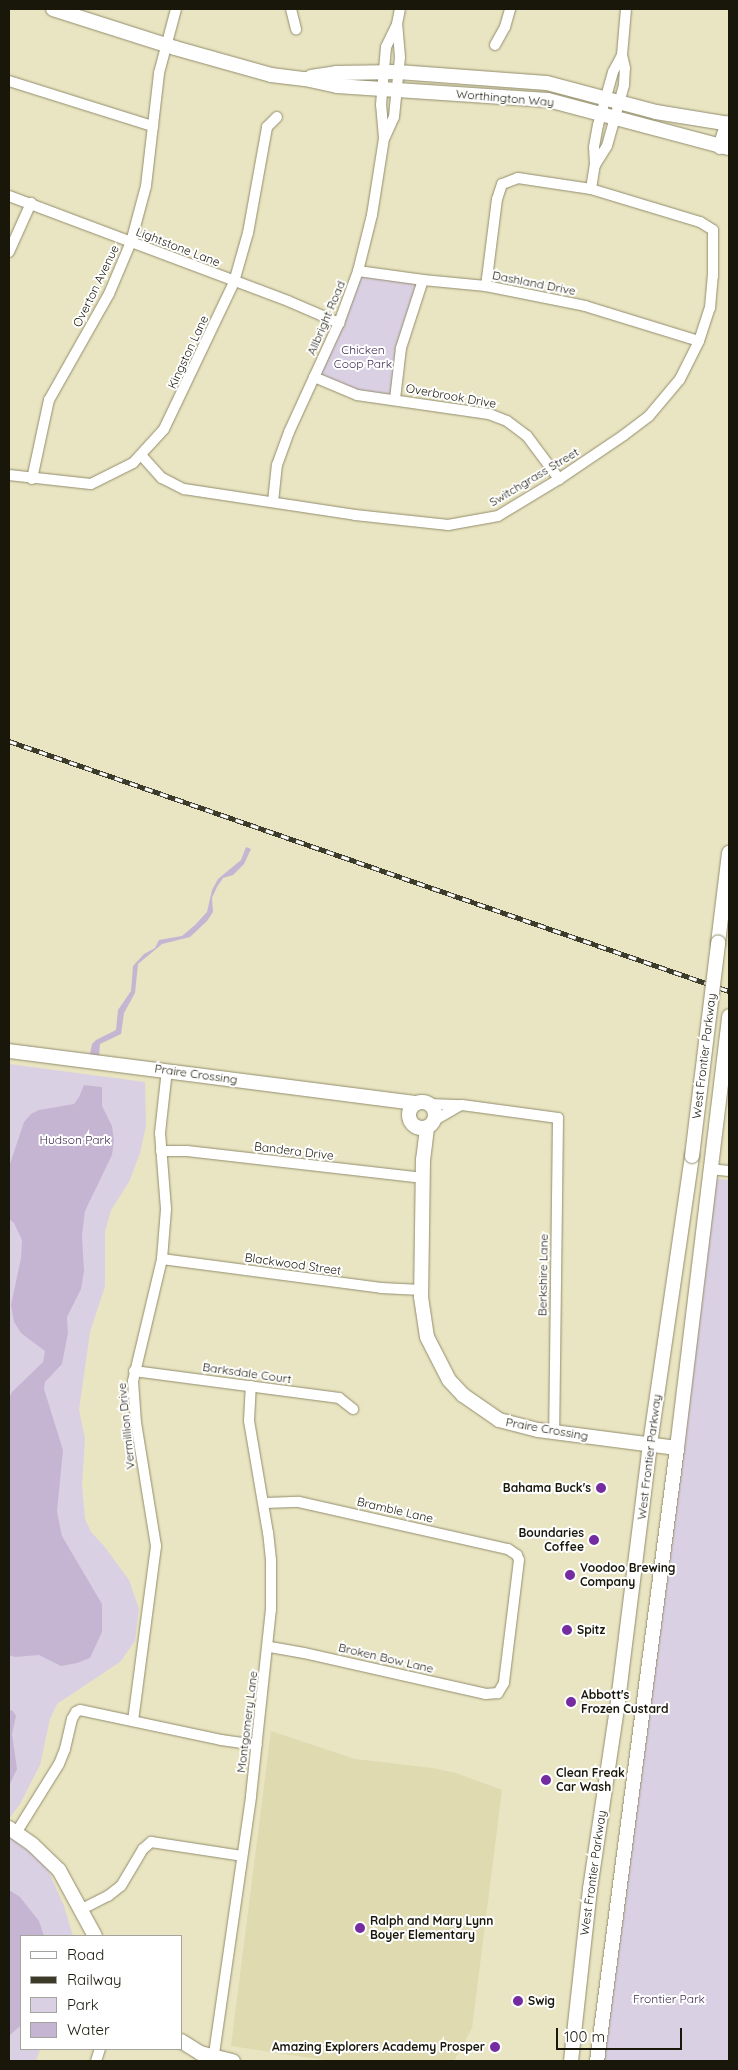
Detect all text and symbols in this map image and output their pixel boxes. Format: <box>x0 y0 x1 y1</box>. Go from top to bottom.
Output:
street label: Worthington Way <box>455 87 555 109</box>
street label: Lightstone Lane <box>134 224 222 270</box>
street label: Overton Avenue <box>70 243 122 329</box>
street label: Dashland Drive <box>491 268 577 298</box>
street label: Allbright Road <box>304 279 348 357</box>
street label: Kingston Lane <box>165 313 211 391</box>
park label: Chicken Coop Park <box>334 343 392 371</box>
street label: Overbrook Drive <box>405 381 497 411</box>
street label: Switchgrass Street <box>487 445 581 509</box>
street label: West Frontier Parkway <box>689 992 719 1120</box>
street label: Praire Crossing <box>154 1061 238 1087</box>
park label: Hudson Park <box>39 1133 111 1147</box>
street label: Bandera Drive <box>253 1139 335 1163</box>
street label: Berkshire Lane <box>535 1234 551 1316</box>
street label: Blackwood Street <box>244 1250 342 1278</box>
street label: Barksdale Court <box>202 1360 292 1386</box>
street label: Vermillion Drive <box>114 1382 138 1470</box>
street label: West Frontier Parkway <box>634 1393 664 1521</box>
street label: Praire Crossing <box>505 1415 589 1443</box>
place label: Bahama Buck's <box>503 1481 591 1495</box>
marker: Bahama Buck's <box>595 1482 607 1494</box>
street label: Bramble Lane <box>355 1494 435 1526</box>
place label: Boundaries Coffee <box>518 1526 584 1554</box>
marker: Boundaries Coffee <box>588 1534 600 1546</box>
place label: Voodoo Brewing Company <box>580 1561 675 1589</box>
marker: Voodoo Brewing Company <box>564 1569 576 1581</box>
place label: Spitz <box>577 1623 605 1637</box>
marker: Spitz <box>561 1624 573 1636</box>
street label: Broken Bow Lane <box>337 1640 435 1676</box>
street label: Montgomery Lane <box>234 1670 260 1774</box>
place label: Abbott's Frozen Custard <box>581 1688 669 1716</box>
marker: Abbott's Frozen Custard <box>565 1696 577 1708</box>
place label: Clean Freak Car Wash <box>556 1766 625 1794</box>
marker: Clean Freak Car Wash <box>540 1774 552 1786</box>
street label: West Frontier Parkway <box>577 1809 609 1937</box>
place label: Ralph and Mary Lynn Boyer Elementary <box>370 1914 493 1942</box>
marker: Ralph and Mary Lynn Boyer Elementary <box>354 1922 366 1934</box>
legend <box>20 1935 182 2050</box>
text: Road <box>67 1945 104 1964</box>
text: Railway <box>67 1970 122 1989</box>
park label: Frontier Park <box>633 1992 705 2006</box>
place label: Swig <box>528 1994 555 2008</box>
text: Park <box>67 1995 99 2014</box>
marker: Swig <box>512 1995 524 2007</box>
scale bar <box>558 2018 684 2050</box>
text: Water <box>67 2020 110 2039</box>
text: 100 m <box>564 2027 605 2046</box>
place label: Amazing Explorers Academy Prosper <box>272 2040 485 2054</box>
marker: Amazing Explorers Academy Prosper <box>489 2041 501 2053</box>

